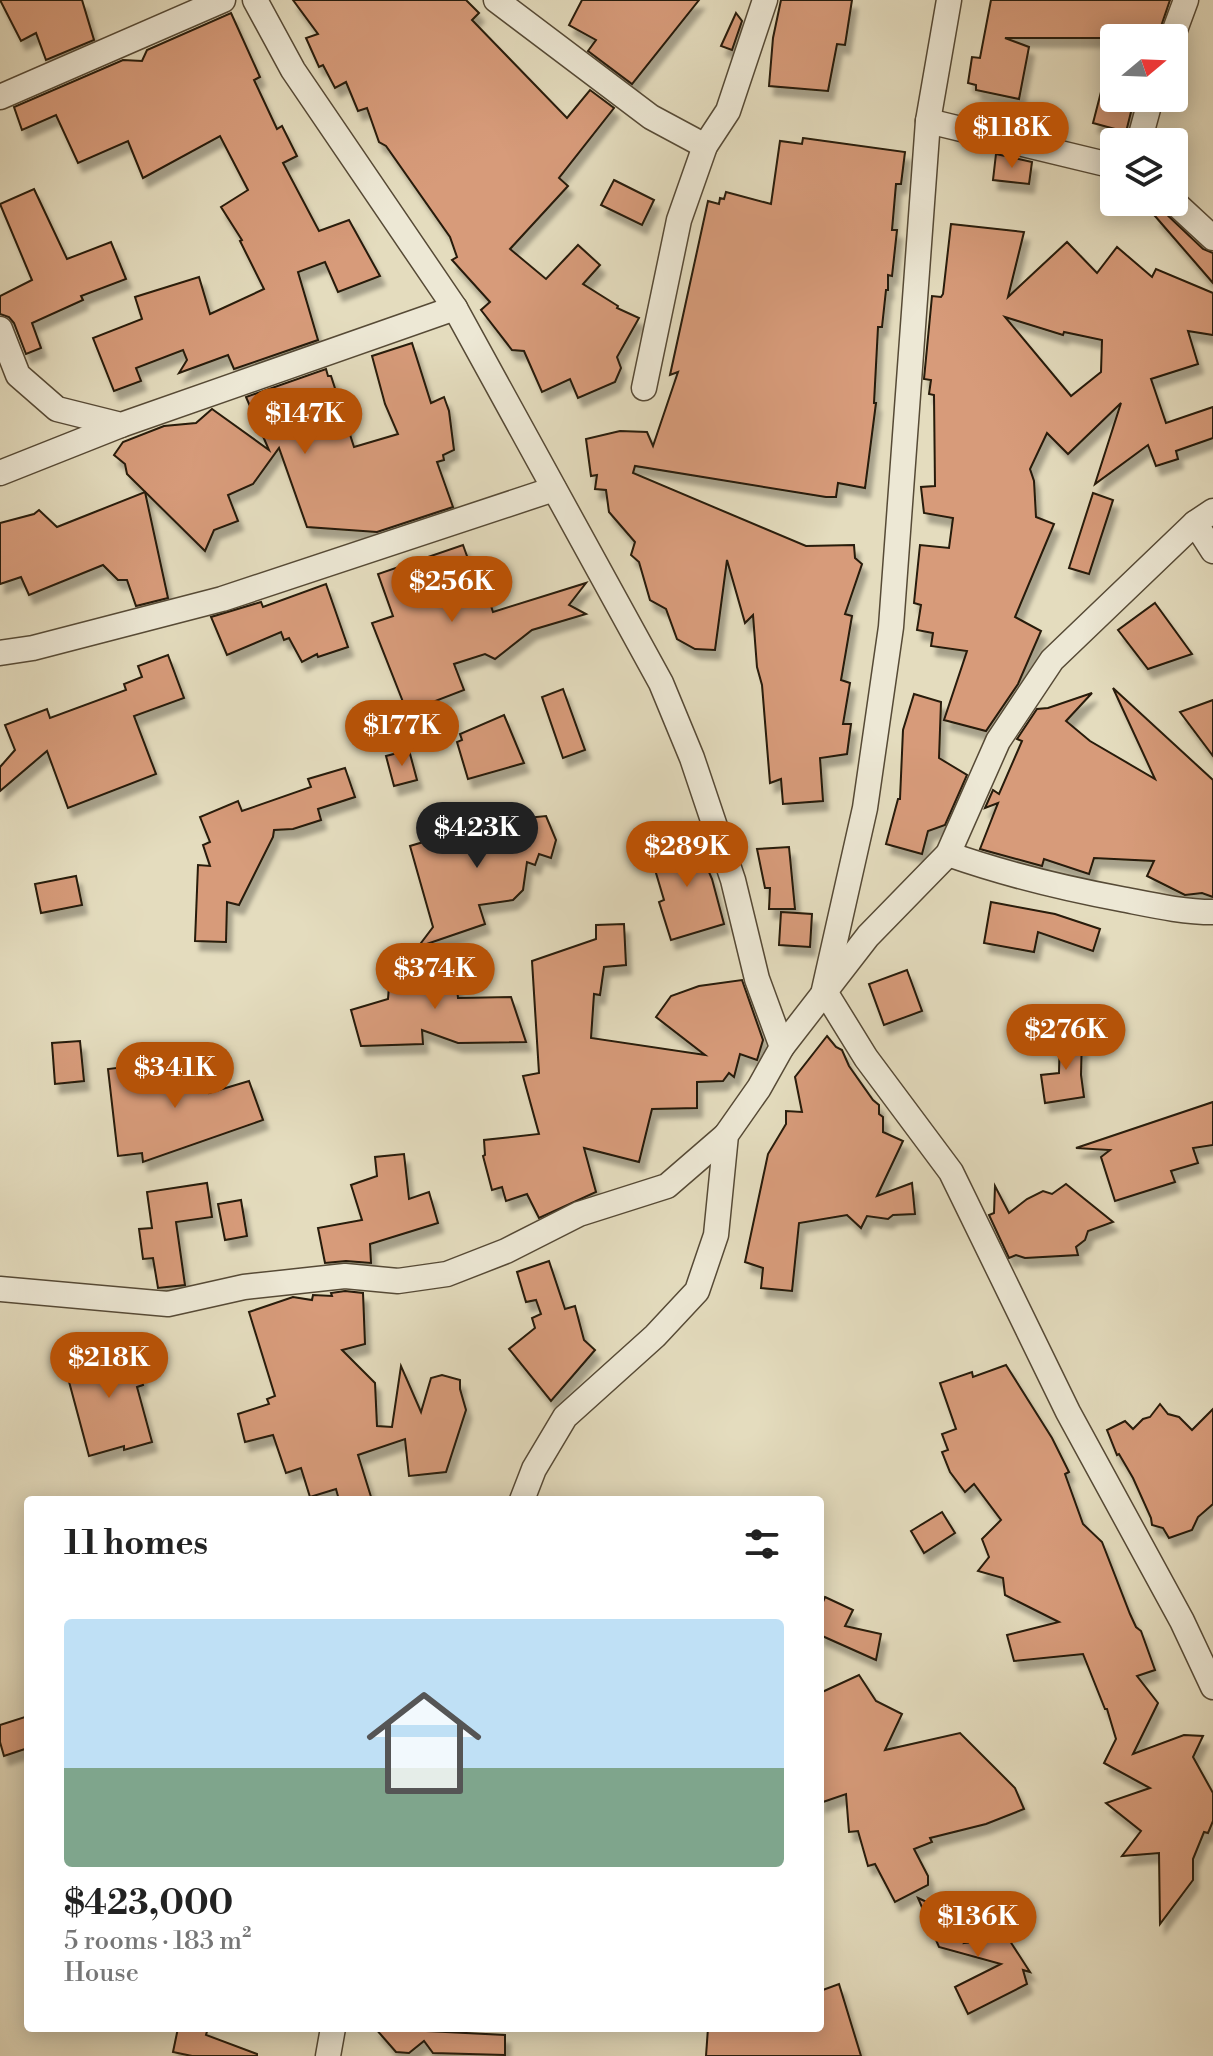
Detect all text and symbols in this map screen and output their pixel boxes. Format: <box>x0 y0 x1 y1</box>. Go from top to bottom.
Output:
north arrow <box>1100 24 1188 112</box>
map controls <box>1100 24 1188 216</box>
pin: $118K <box>956 102 1068 170</box>
text: $118K <box>973 112 1051 144</box>
button: layers <box>1100 128 1188 216</box>
pin: $147K <box>249 388 361 456</box>
text: $147K <box>265 398 345 430</box>
pin: $256K <box>396 556 508 624</box>
text: $256K <box>409 566 495 598</box>
pin: $177K <box>346 700 458 768</box>
text: $177K <box>363 710 441 742</box>
pin: $423K <box>421 802 533 870</box>
text: $423K <box>434 812 520 844</box>
pin: $289K <box>631 821 743 889</box>
text: $289K <box>644 831 730 863</box>
pin: $374K <box>379 943 491 1011</box>
text: $374K <box>394 953 476 985</box>
pin: $276K <box>1010 1004 1122 1072</box>
text: $276K <box>1024 1014 1108 1046</box>
pin: $341K <box>119 1042 231 1110</box>
text: $341K <box>134 1052 216 1084</box>
pin: $218K <box>53 1332 165 1400</box>
text: $218K <box>68 1342 150 1374</box>
icon: filters <box>740 1522 784 1566</box>
text: 11 homes <box>64 1523 208 1565</box>
icon: home <box>352 1671 496 1815</box>
text: $423,000 <box>64 1883 233 1925</box>
pin: $136K <box>922 1891 1034 1959</box>
text: $136K <box>937 1901 1019 1933</box>
text: 5 rooms · 183 m² <box>64 1925 251 1957</box>
text: House <box>64 1957 139 1989</box>

